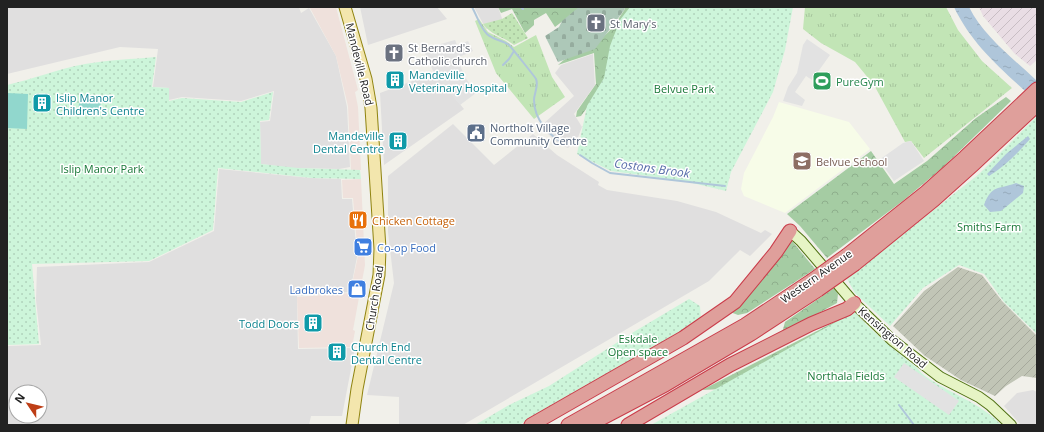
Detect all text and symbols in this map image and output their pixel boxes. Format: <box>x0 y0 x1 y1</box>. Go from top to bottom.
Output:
church icon: St Mary's <box>585 12 607 34</box>
place label: St Mary's <box>610 16 656 31</box>
street label: Mandeville Road <box>342 21 378 107</box>
place label: St Bernard's Catholic church <box>408 40 487 68</box>
church icon: St Bernard's Catholic church <box>383 42 405 64</box>
place label: Mandeville Veterinary Hospital <box>409 67 507 95</box>
building icon: Mandeville Veterinary Hospital <box>384 69 406 91</box>
sports icon: PureGym <box>811 70 833 92</box>
place label: PureGym <box>836 74 884 89</box>
park label: Belvue Park <box>654 81 714 96</box>
place label: Islip Manor Children's Centre <box>56 90 144 118</box>
building icon: Islip Manor Children's Centre <box>31 92 53 114</box>
place label: Northolt Village Community Centre <box>490 120 587 148</box>
public building icon: Northolt Village Community Centre <box>465 122 487 144</box>
place label: Mandeville Dental Centre <box>313 128 384 156</box>
building icon: Mandeville Dental Centre <box>387 130 409 152</box>
school or university icon: Belvue School <box>791 150 813 172</box>
water label: Costons Brook <box>613 154 692 182</box>
place label: Belvue School <box>816 154 887 169</box>
park label: Islip Manor Park <box>60 161 144 176</box>
restaurant icon: Chicken Cottage <box>347 209 369 231</box>
place label: Chicken Cottage <box>372 213 455 228</box>
park label: Smiths Farm <box>957 219 1021 234</box>
supermarket icon: Co-op Food <box>352 236 374 258</box>
place label: Co-op Food <box>377 240 436 255</box>
street label: Western Avenue <box>777 246 855 306</box>
street label: Church Road <box>361 264 387 332</box>
shop icon: Ladbrokes <box>346 278 368 300</box>
place label: Ladbrokes <box>289 282 343 297</box>
street label: Kensington Road <box>855 303 931 371</box>
building icon: Todd Doors <box>302 312 324 334</box>
place label: Todd Doors <box>239 316 299 331</box>
park label: Eskdale Open space <box>608 331 668 359</box>
place label: Church End Dental Centre <box>351 339 422 367</box>
building icon: Church End Dental Centre <box>326 341 348 363</box>
park label: Northala Fields <box>807 368 885 383</box>
north arrow <box>8 384 48 424</box>
text: N <box>11 390 28 406</box>

